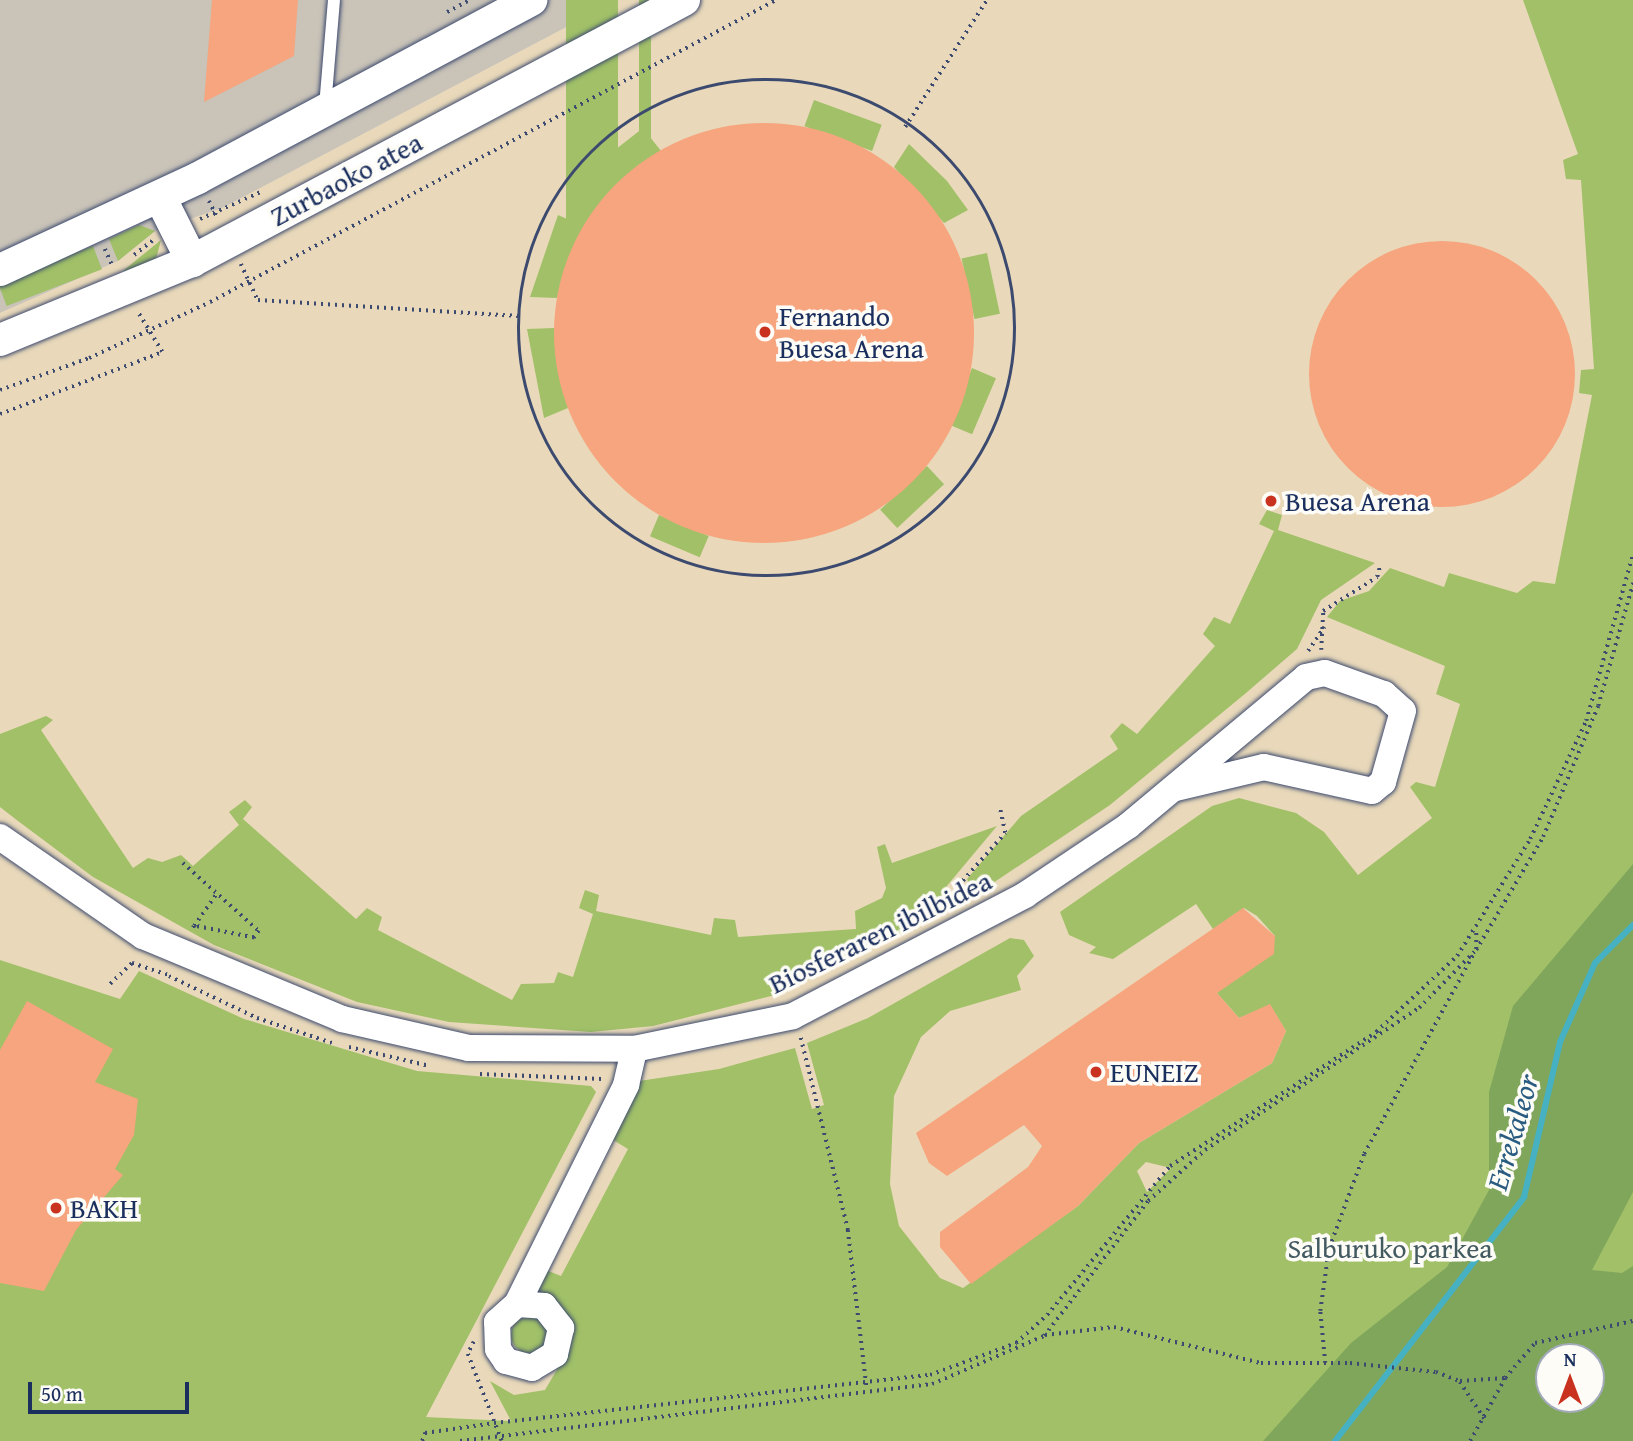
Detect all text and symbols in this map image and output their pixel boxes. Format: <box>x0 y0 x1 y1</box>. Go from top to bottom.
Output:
street label: Zurbaoko atea <box>264 125 428 233</box>
place label: Fernando Buesa Arena <box>779 299 924 365</box>
marker: Fernando Buesa Arena <box>757 324 773 340</box>
place label: Buesa Arena <box>1285 484 1430 518</box>
marker: Buesa Arena <box>1263 493 1279 509</box>
street label: Biosferaren ibilbidea <box>763 863 997 1001</box>
place label: EUNEIZ <box>1110 1055 1199 1089</box>
marker: EUNEIZ <box>1088 1064 1104 1080</box>
water label: Errekaleor <box>1478 1070 1546 1194</box>
place label: BAKH <box>70 1191 138 1225</box>
marker: BAKH <box>48 1200 64 1216</box>
park label: Salburuko parkea <box>1287 1231 1493 1265</box>
north arrow <box>1535 1343 1605 1413</box>
text: N <box>1564 1345 1576 1373</box>
scale bar <box>32 1368 192 1412</box>
text: 50 m <box>41 1378 83 1409</box>

